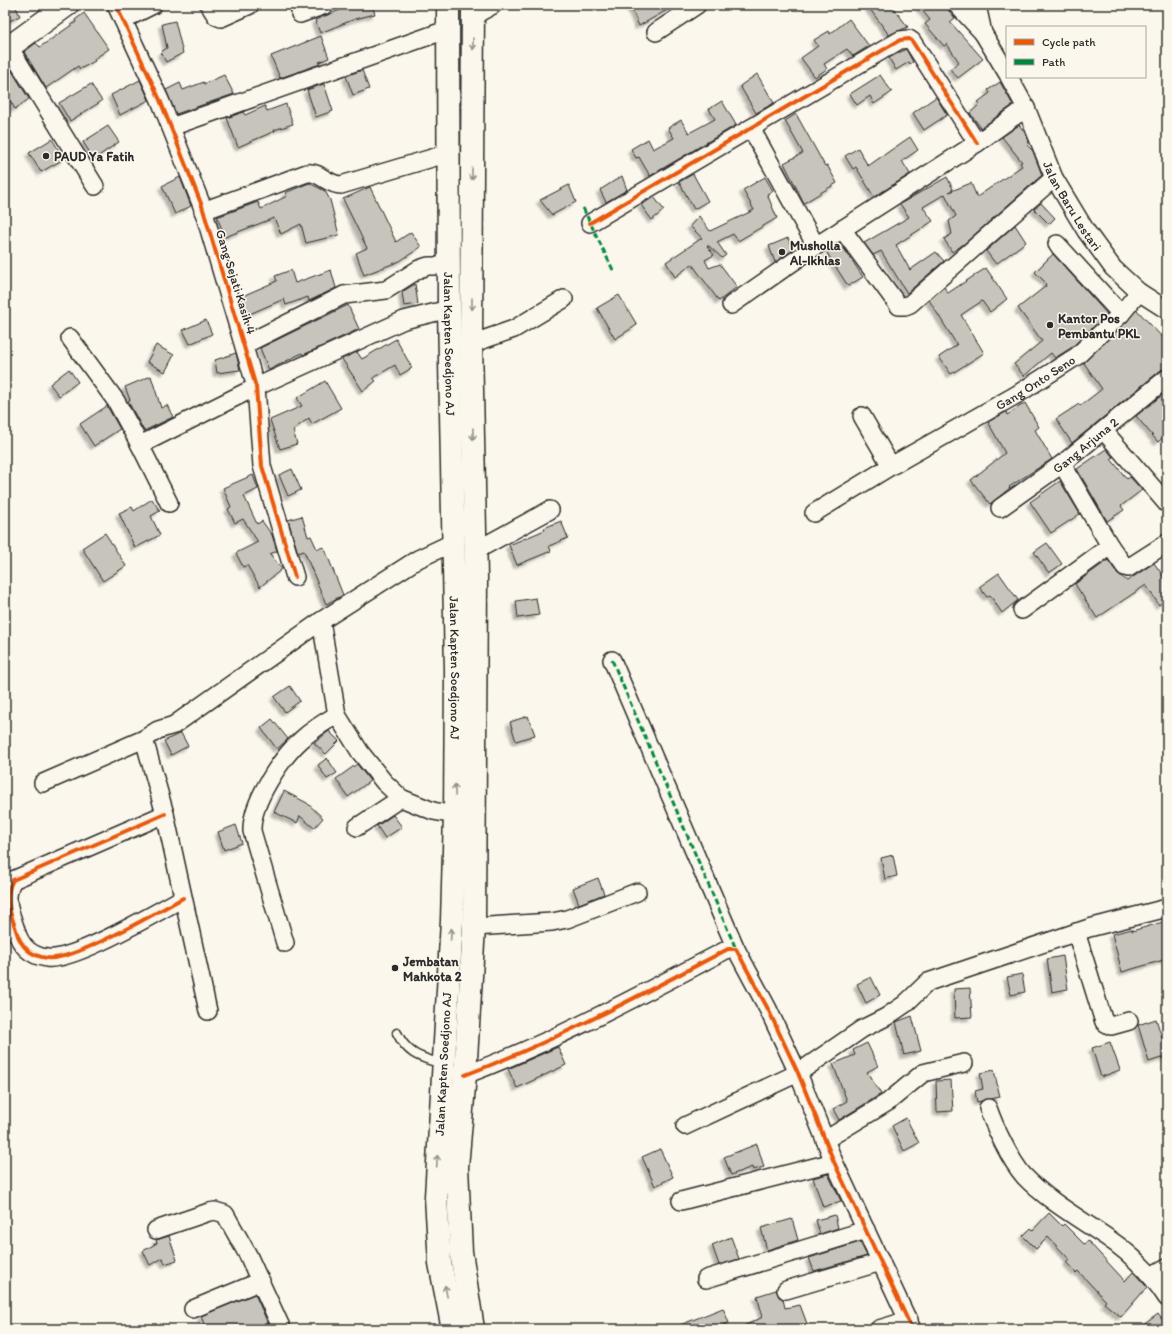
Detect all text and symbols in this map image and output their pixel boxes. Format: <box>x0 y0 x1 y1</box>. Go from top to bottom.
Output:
legend <box>1006 26 1146 78</box>
text: Cycle path <box>1042 35 1096 49</box>
one-way arrow <box>469 37 477 50</box>
text: Path <box>1042 55 1065 69</box>
place label: PAUD Ya Fatih <box>54 149 134 164</box>
marker: PAUD Ya Fatih <box>41 151 51 161</box>
street label: Jalan Baru Lestari <box>1040 159 1105 253</box>
one-way arrow <box>468 167 476 180</box>
street label: Gang Sejati Kasih 4 <box>213 228 259 336</box>
place label: Musholla Al-Ikhlas <box>789 238 841 268</box>
marker: Musholla Al-Ikhlas <box>777 247 787 257</box>
street label: Jalan Kapten Soedjono AJ <box>441 272 459 417</box>
one-way arrow <box>468 297 476 310</box>
place label: Kantor Pos Pembantu PKL <box>1058 311 1140 341</box>
marker: Kantor Pos Pembantu PKL <box>1045 320 1055 330</box>
street label: Gang Onto Seno <box>993 352 1078 413</box>
street label: Gang Arjuna 2 <box>1050 414 1121 476</box>
one-way arrow <box>469 427 477 440</box>
street label: Jalan Kapten Soedjono AJ <box>447 596 464 741</box>
one-way arrow <box>451 784 459 797</box>
one-way arrow <box>447 928 454 941</box>
place label: Jembatan Mahkota 2 <box>402 954 462 984</box>
marker: Jembatan Mahkota 2 <box>390 963 400 973</box>
street label: Jalan Kapten Soedjono AJ <box>432 991 454 1136</box>
one-way arrow <box>434 1155 441 1168</box>
one-way arrow <box>441 1285 449 1298</box>

